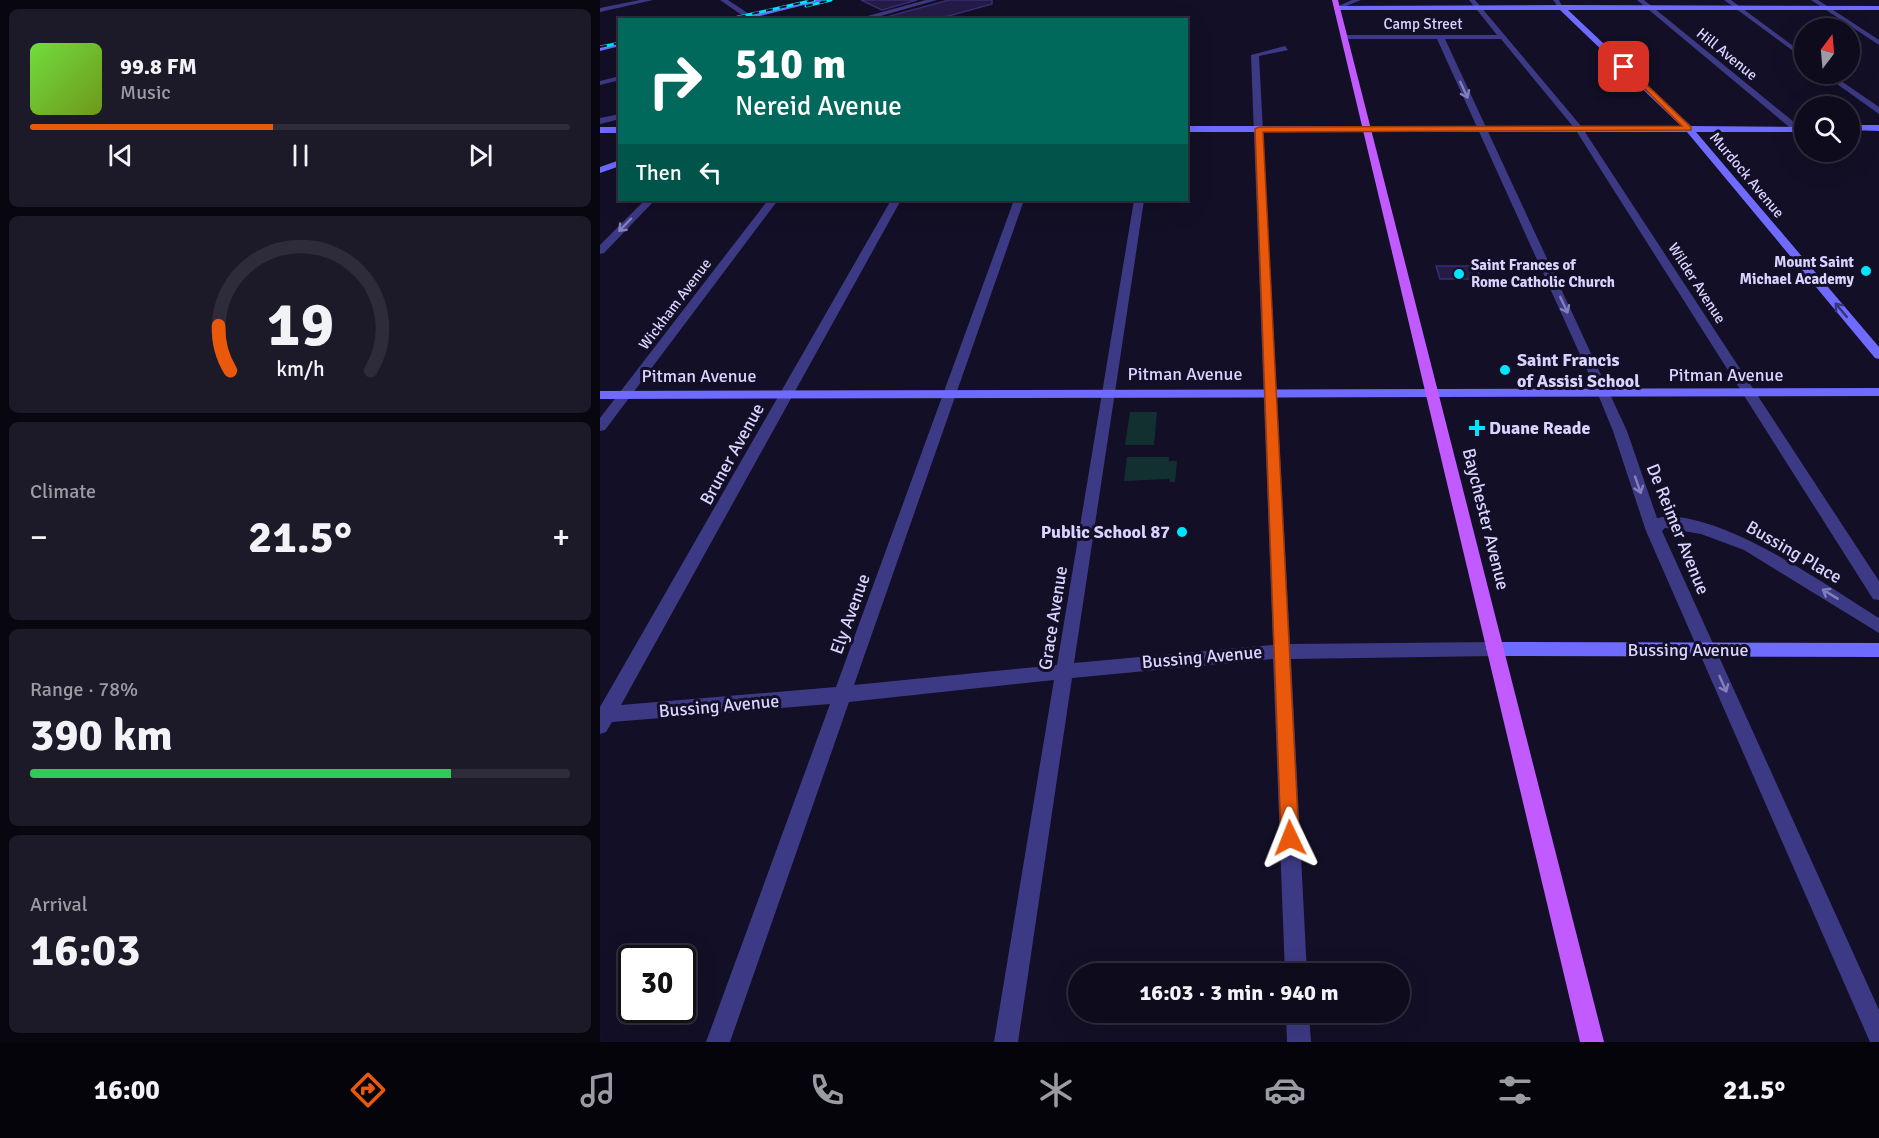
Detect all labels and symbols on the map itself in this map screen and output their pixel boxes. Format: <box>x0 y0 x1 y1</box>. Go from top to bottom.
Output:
street label: Camp Street <box>1384 15 1462 33</box>
north arrow <box>1794 18 1860 84</box>
street label: Hill Avenue <box>1693 24 1761 84</box>
pin <box>1598 41 1649 92</box>
one-way arrow <box>1459 81 1471 99</box>
street label: Murdock Avenue <box>1706 129 1788 221</box>
one-way arrow <box>618 218 632 233</box>
street label: Wilder Avenue <box>1664 239 1730 327</box>
place label: Mount Saint Michael Academy <box>1740 253 1855 288</box>
street label: Wickham Avenue <box>635 255 715 353</box>
place label: Saint Frances of Rome Catholic Church <box>1471 256 1615 291</box>
marker: Mount Saint Michael Academy <box>1859 264 1873 278</box>
marker: Saint Frances of Rome Catholic Church <box>1452 267 1466 281</box>
one-way arrow <box>1558 296 1570 314</box>
one-way arrow <box>1835 302 1848 318</box>
place label: Saint Francis of Assisi School <box>1517 349 1640 392</box>
street label: Pitman Avenue <box>1128 363 1242 385</box>
marker: Saint Francis of Assisi School <box>1498 363 1512 377</box>
street label: Pitman Avenue <box>1669 364 1783 386</box>
street label: Pitman Avenue <box>642 365 756 387</box>
street label: Bruner Avenue <box>695 399 769 509</box>
place label: Duane Reade <box>1489 417 1590 439</box>
marker: Duane Reade <box>1470 421 1484 435</box>
street label: Baychester Avenue <box>1458 446 1514 592</box>
street label: De Reimer Avenue <box>1642 460 1714 598</box>
one-way arrow <box>1634 475 1645 494</box>
street label: Bussing Place <box>1742 516 1846 588</box>
place label: Public School 87 <box>1041 521 1170 543</box>
marker: Public School 87 <box>1175 525 1189 539</box>
street label: Grace Avenue <box>1034 565 1072 671</box>
street label: Ely Avenue <box>825 571 875 657</box>
one-way arrow <box>1822 588 1839 600</box>
street label: Bussing Avenue <box>1628 639 1749 661</box>
street label: Bussing Avenue <box>1141 641 1263 673</box>
one-way arrow <box>1718 674 1729 692</box>
street label: Bussing Avenue <box>658 690 780 722</box>
position arrow <box>1258 806 1322 870</box>
speed limit sign: 30 <box>618 945 696 1023</box>

